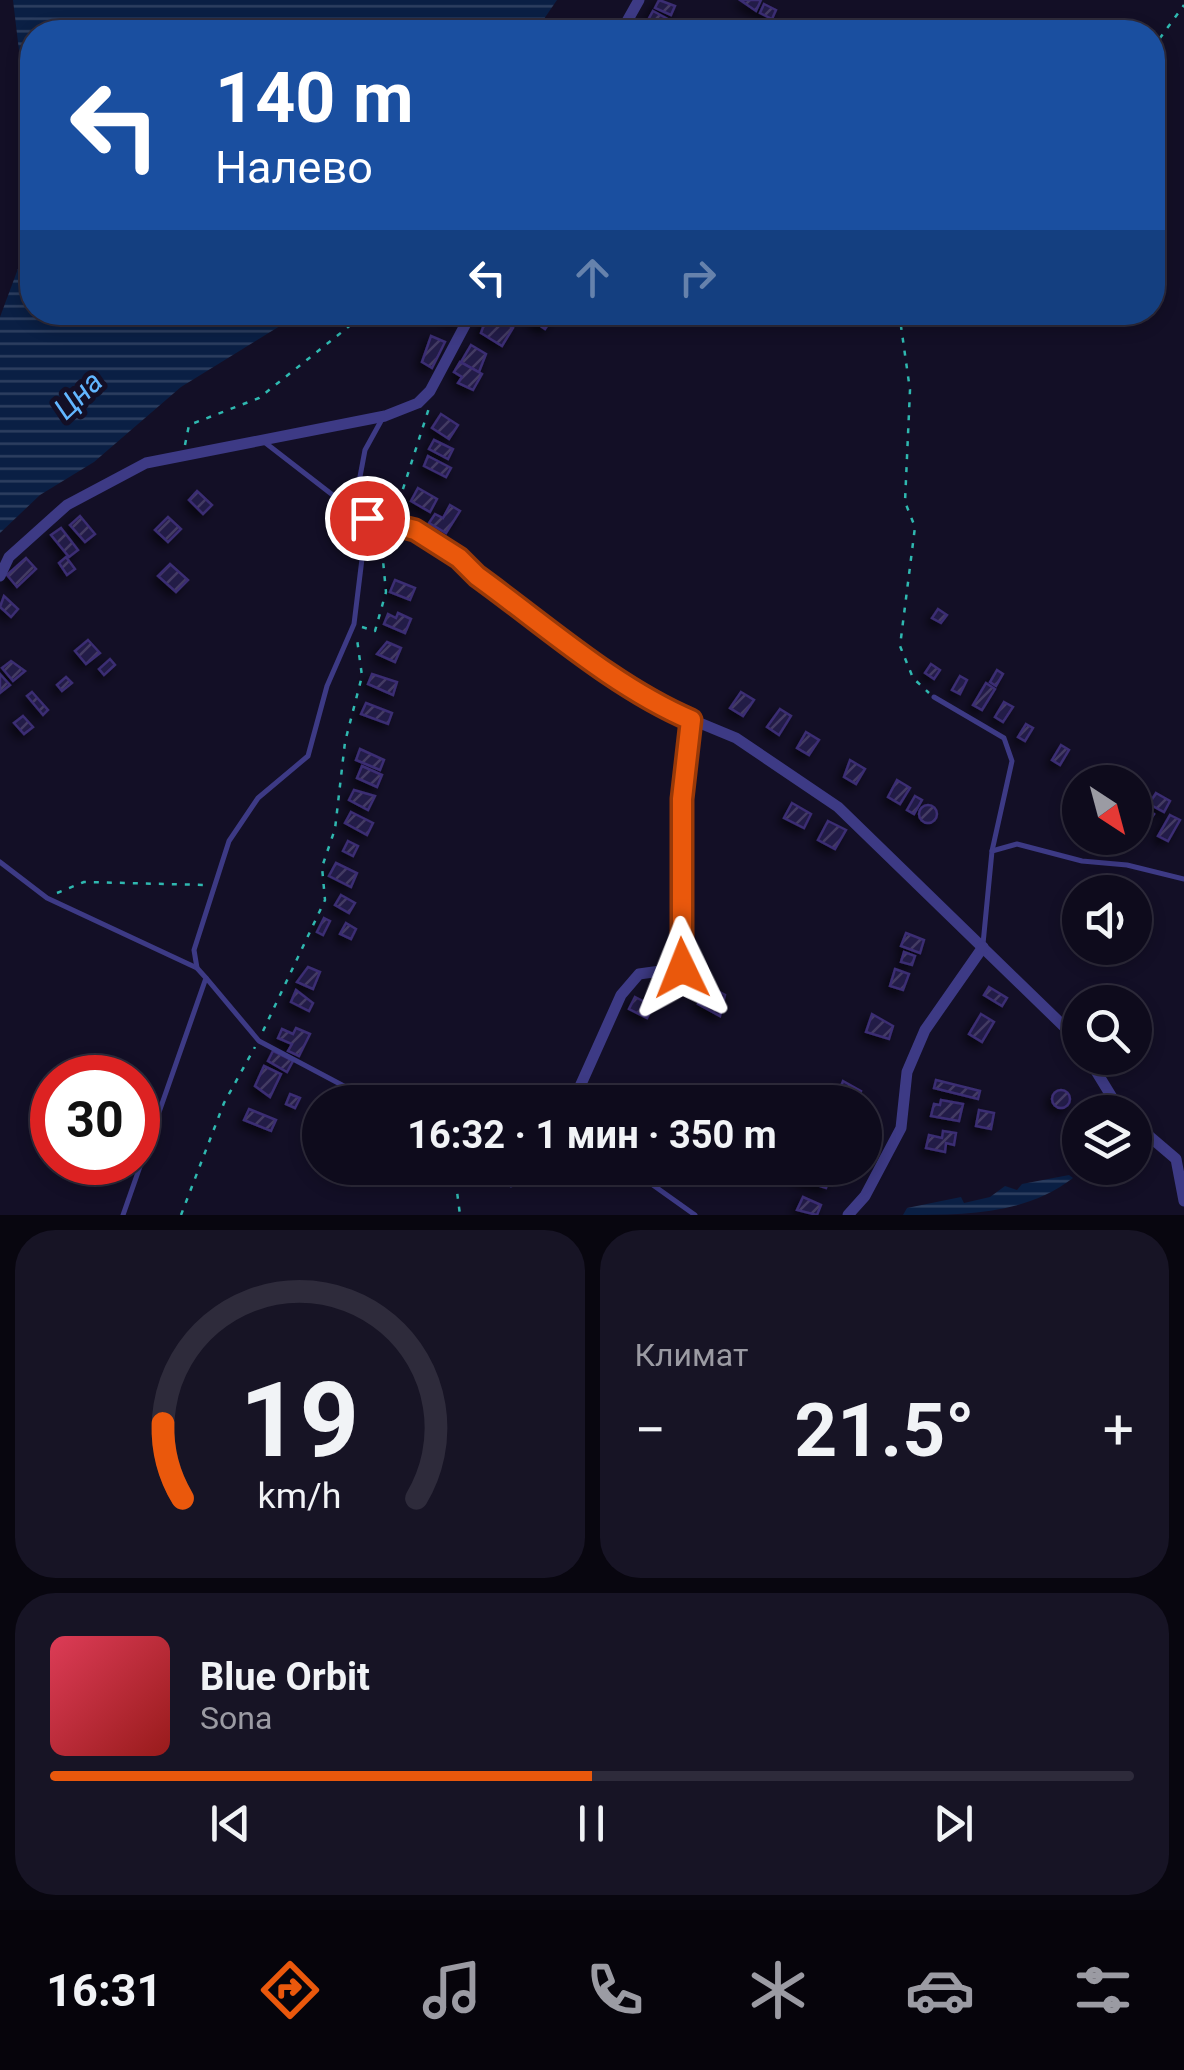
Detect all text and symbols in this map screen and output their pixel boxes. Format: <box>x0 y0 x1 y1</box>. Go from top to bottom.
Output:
text: 140 m <box>215 57 414 139</box>
icon: left <box>50 60 180 190</box>
text: Налево <box>215 141 373 194</box>
icon: left <box>460 250 515 305</box>
icon: ahead <box>565 250 620 305</box>
icon: right <box>670 250 725 305</box>
water label: Цна <box>46 364 110 426</box>
pin <box>325 476 410 561</box>
icon: arrive <box>340 491 395 546</box>
north arrow <box>1062 765 1152 855</box>
map controls <box>1062 765 1152 1185</box>
button: sound <box>1062 875 1152 965</box>
position arrow <box>630 916 734 1020</box>
button: search <box>1062 985 1152 1075</box>
speed limit sign: 30 <box>30 1055 160 1185</box>
button: layers <box>1062 1095 1152 1185</box>
text: 16:32 · 1 мин · 350 m <box>407 1113 777 1157</box>
text: Климат <box>635 1336 748 1374</box>
text: 19 <box>240 1360 359 1481</box>
text: 21.5° <box>794 1386 974 1474</box>
text: − <box>635 1398 666 1462</box>
text: + <box>1103 1398 1134 1462</box>
text: km/h <box>258 1475 342 1517</box>
text: Blue Orbit <box>200 1655 370 1699</box>
text: Sona <box>200 1699 272 1737</box>
icon: previous <box>203 1796 258 1851</box>
icon: pause <box>564 1796 619 1851</box>
icon: next <box>926 1796 981 1851</box>
icon: directions <box>255 1955 325 2025</box>
icon: music <box>417 1955 487 2025</box>
icon: phone <box>580 1955 650 2025</box>
icon: climate <box>743 1955 813 2025</box>
icon: car <box>905 1955 975 2025</box>
icon: filters <box>1068 1955 1138 2025</box>
text: 16:31 <box>46 1964 162 2017</box>

